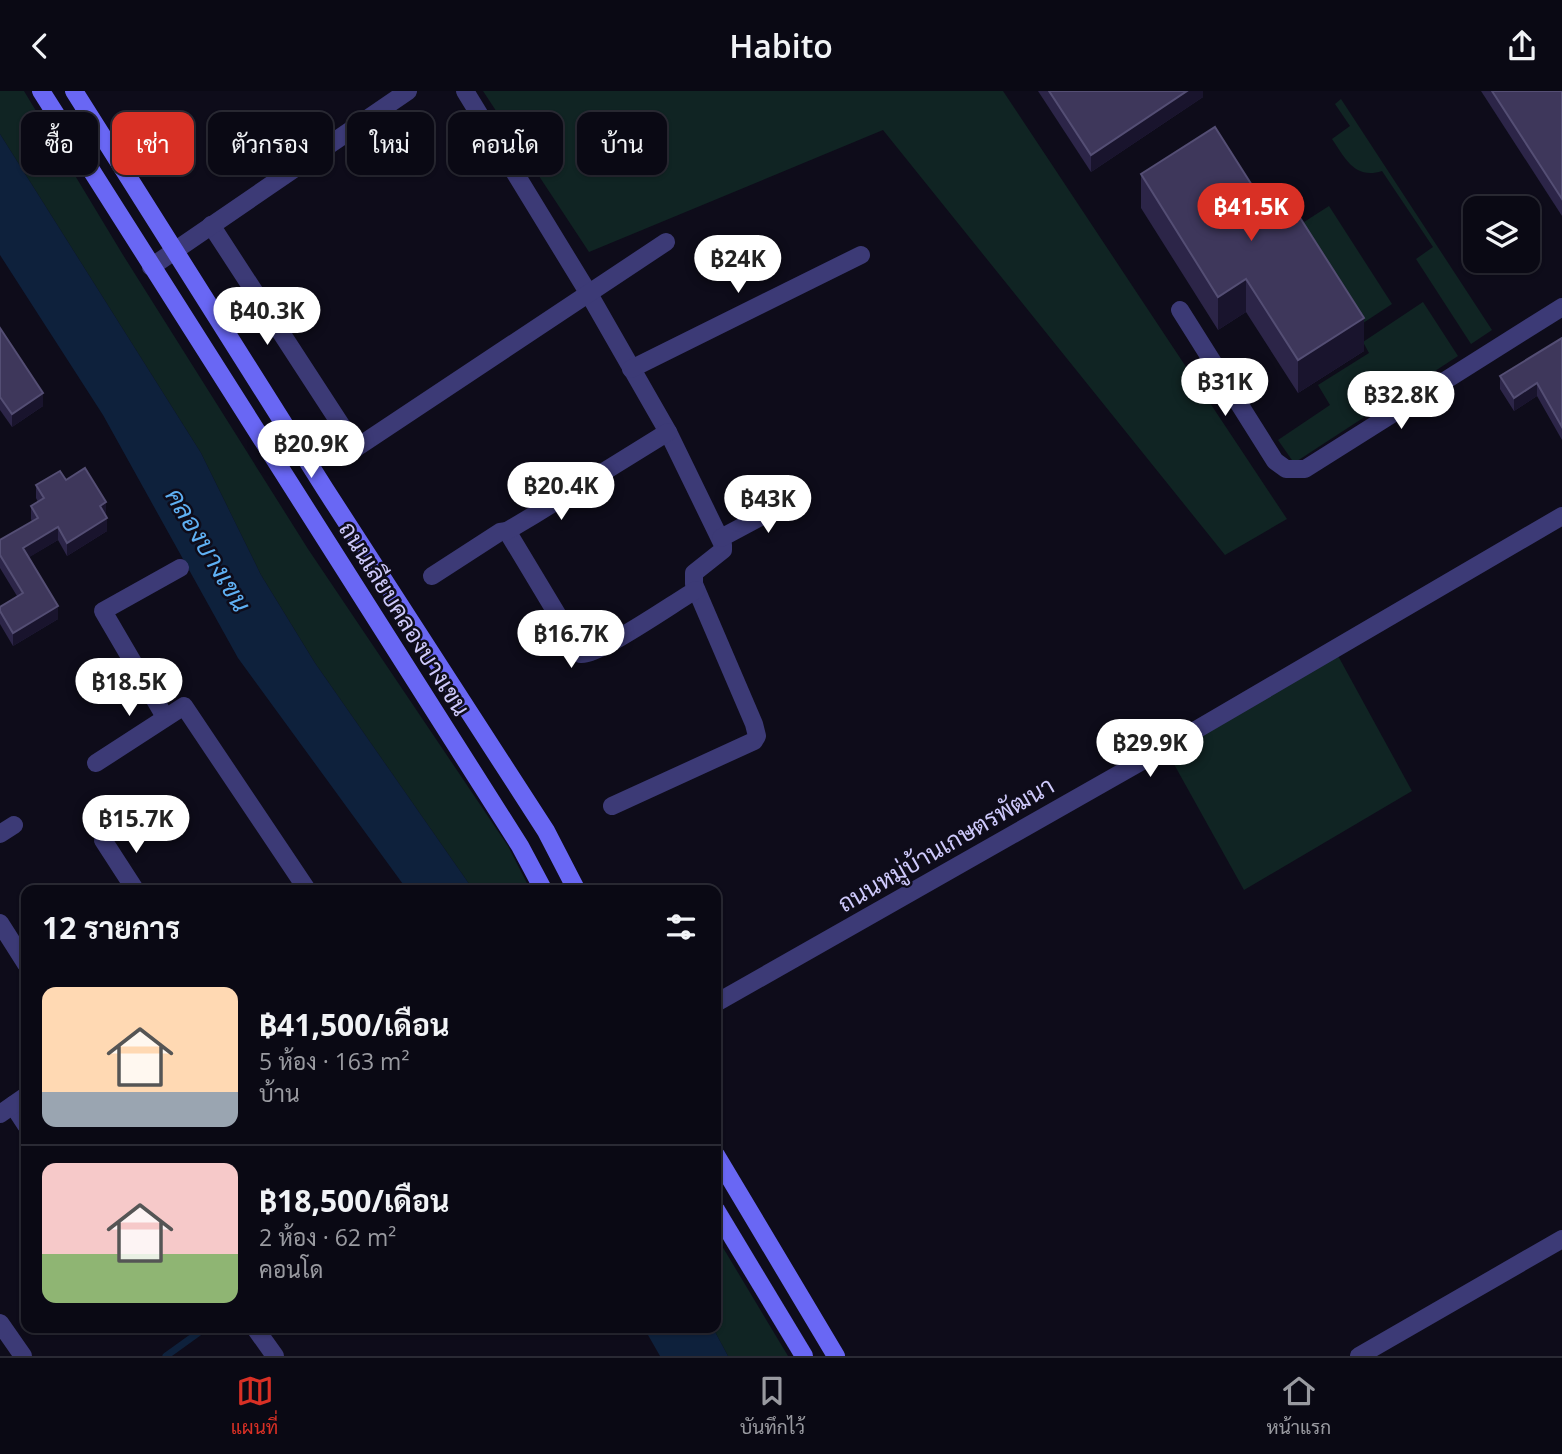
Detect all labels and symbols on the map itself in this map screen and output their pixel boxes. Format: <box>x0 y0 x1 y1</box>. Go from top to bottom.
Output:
pin: ฿41.5K <box>1194 183 1308 243</box>
pin: ฿24K <box>697 235 779 295</box>
pin: ฿40.3K <box>210 287 324 347</box>
pin: ฿31K <box>1184 359 1266 418</box>
pin: ฿32.8K <box>1344 371 1458 431</box>
pin: ฿20.9K <box>254 421 368 480</box>
pin: ฿20.4K <box>504 463 618 522</box>
pin: ฿43K <box>727 475 809 535</box>
water label: คลองบางเขน <box>158 481 260 619</box>
street label: ถนนเลียบคลองบางเขน <box>332 515 478 722</box>
pin: ฿16.7K <box>514 611 628 670</box>
pin: ฿18.5K <box>72 659 186 718</box>
pin: ฿29.9K <box>1093 719 1207 779</box>
street label: ถนนหมู่บ้านเกษตรพัฒนา <box>831 768 1060 921</box>
pin: ฿15.7K <box>79 795 193 855</box>

